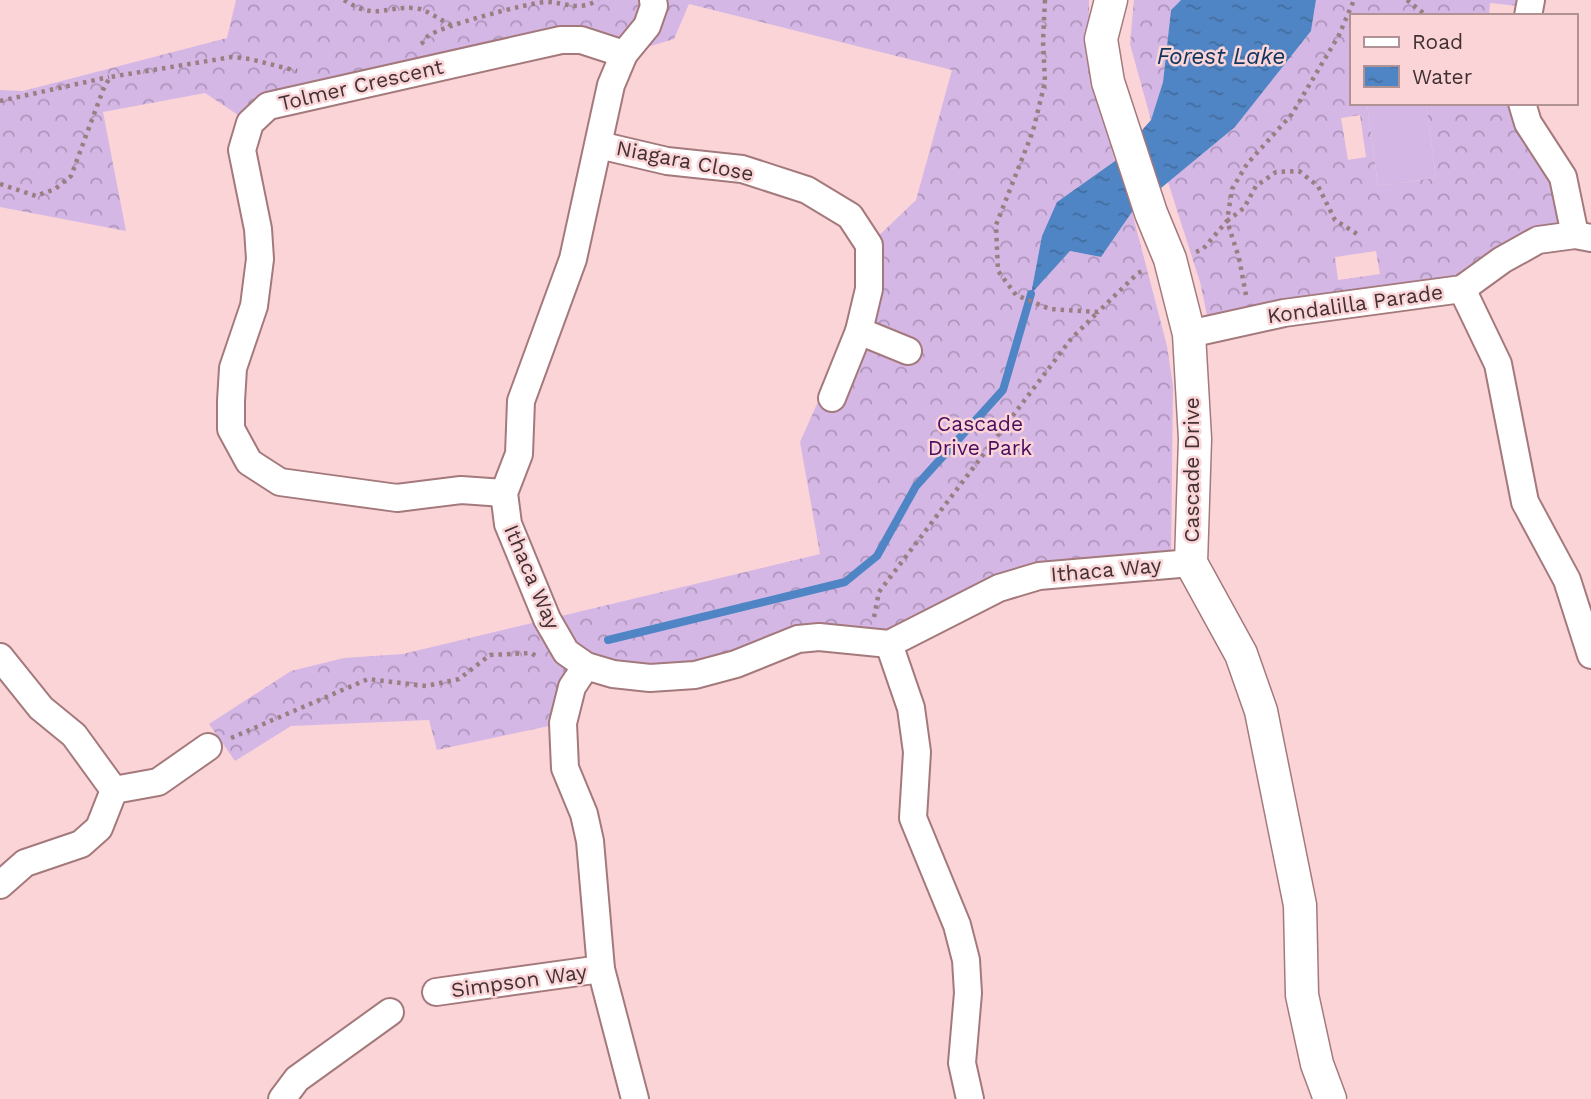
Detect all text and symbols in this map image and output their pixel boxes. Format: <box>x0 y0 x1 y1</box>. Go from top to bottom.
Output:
legend <box>1350 14 1577 105</box>
text: Road <box>1412 29 1463 54</box>
water label: Forest Lake <box>1157 43 1285 70</box>
street label: Tolmer Crescent <box>276 53 446 116</box>
text: Water <box>1412 64 1473 89</box>
street label: Niagara Close <box>614 135 756 186</box>
street label: Kondalilla Parade <box>1265 279 1444 328</box>
street label: Cascade Drive <box>1179 397 1204 543</box>
park label: Cascade Drive Park <box>928 411 1032 460</box>
street label: Ithaca Way <box>499 521 566 633</box>
street label: Ithaca Way <box>1049 552 1163 587</box>
street label: Simpson Way <box>449 959 589 1002</box>

